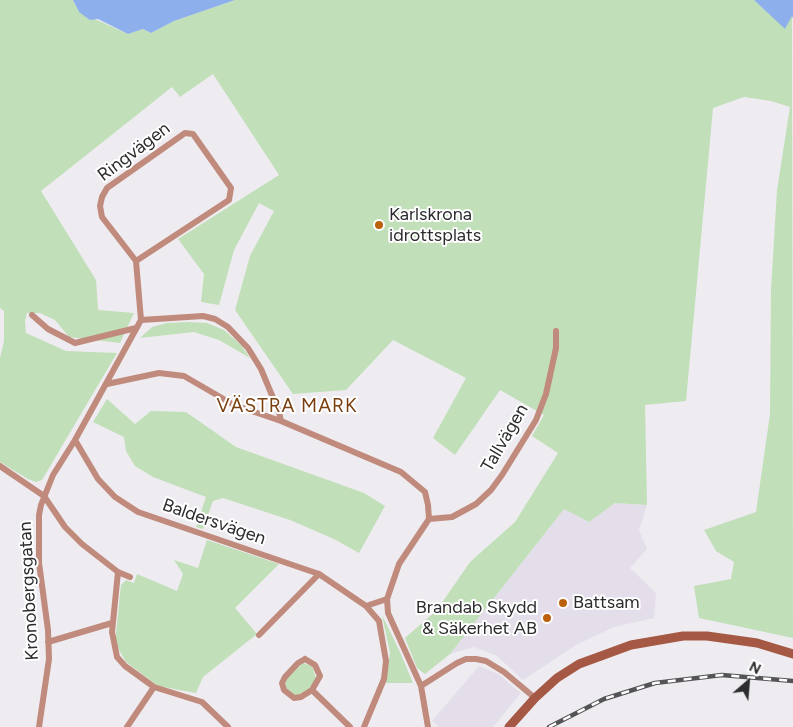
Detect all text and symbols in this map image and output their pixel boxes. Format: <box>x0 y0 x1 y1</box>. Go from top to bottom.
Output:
street label: Ringvägen <box>94 118 174 186</box>
place label: Karlskrona idrottsplats <box>389 204 481 246</box>
marker: Karlskrona idrottsplats <box>373 219 385 231</box>
district label: VÄSTRA MARK <box>215 395 359 417</box>
street label: Tallvägen <box>477 400 533 476</box>
street label: Baldersvägen <box>159 494 269 550</box>
street label: Kronobergsgatan <box>15 521 43 661</box>
place label: Battsam <box>573 592 640 614</box>
place label: Brandab Skydd & Säkerhet AB <box>416 597 537 640</box>
marker: Battsam <box>557 597 569 609</box>
marker: Brandab Skydd & Säkerhet AB <box>541 612 553 624</box>
north arrow <box>723 657 773 707</box>
text: N <box>746 658 764 678</box>

